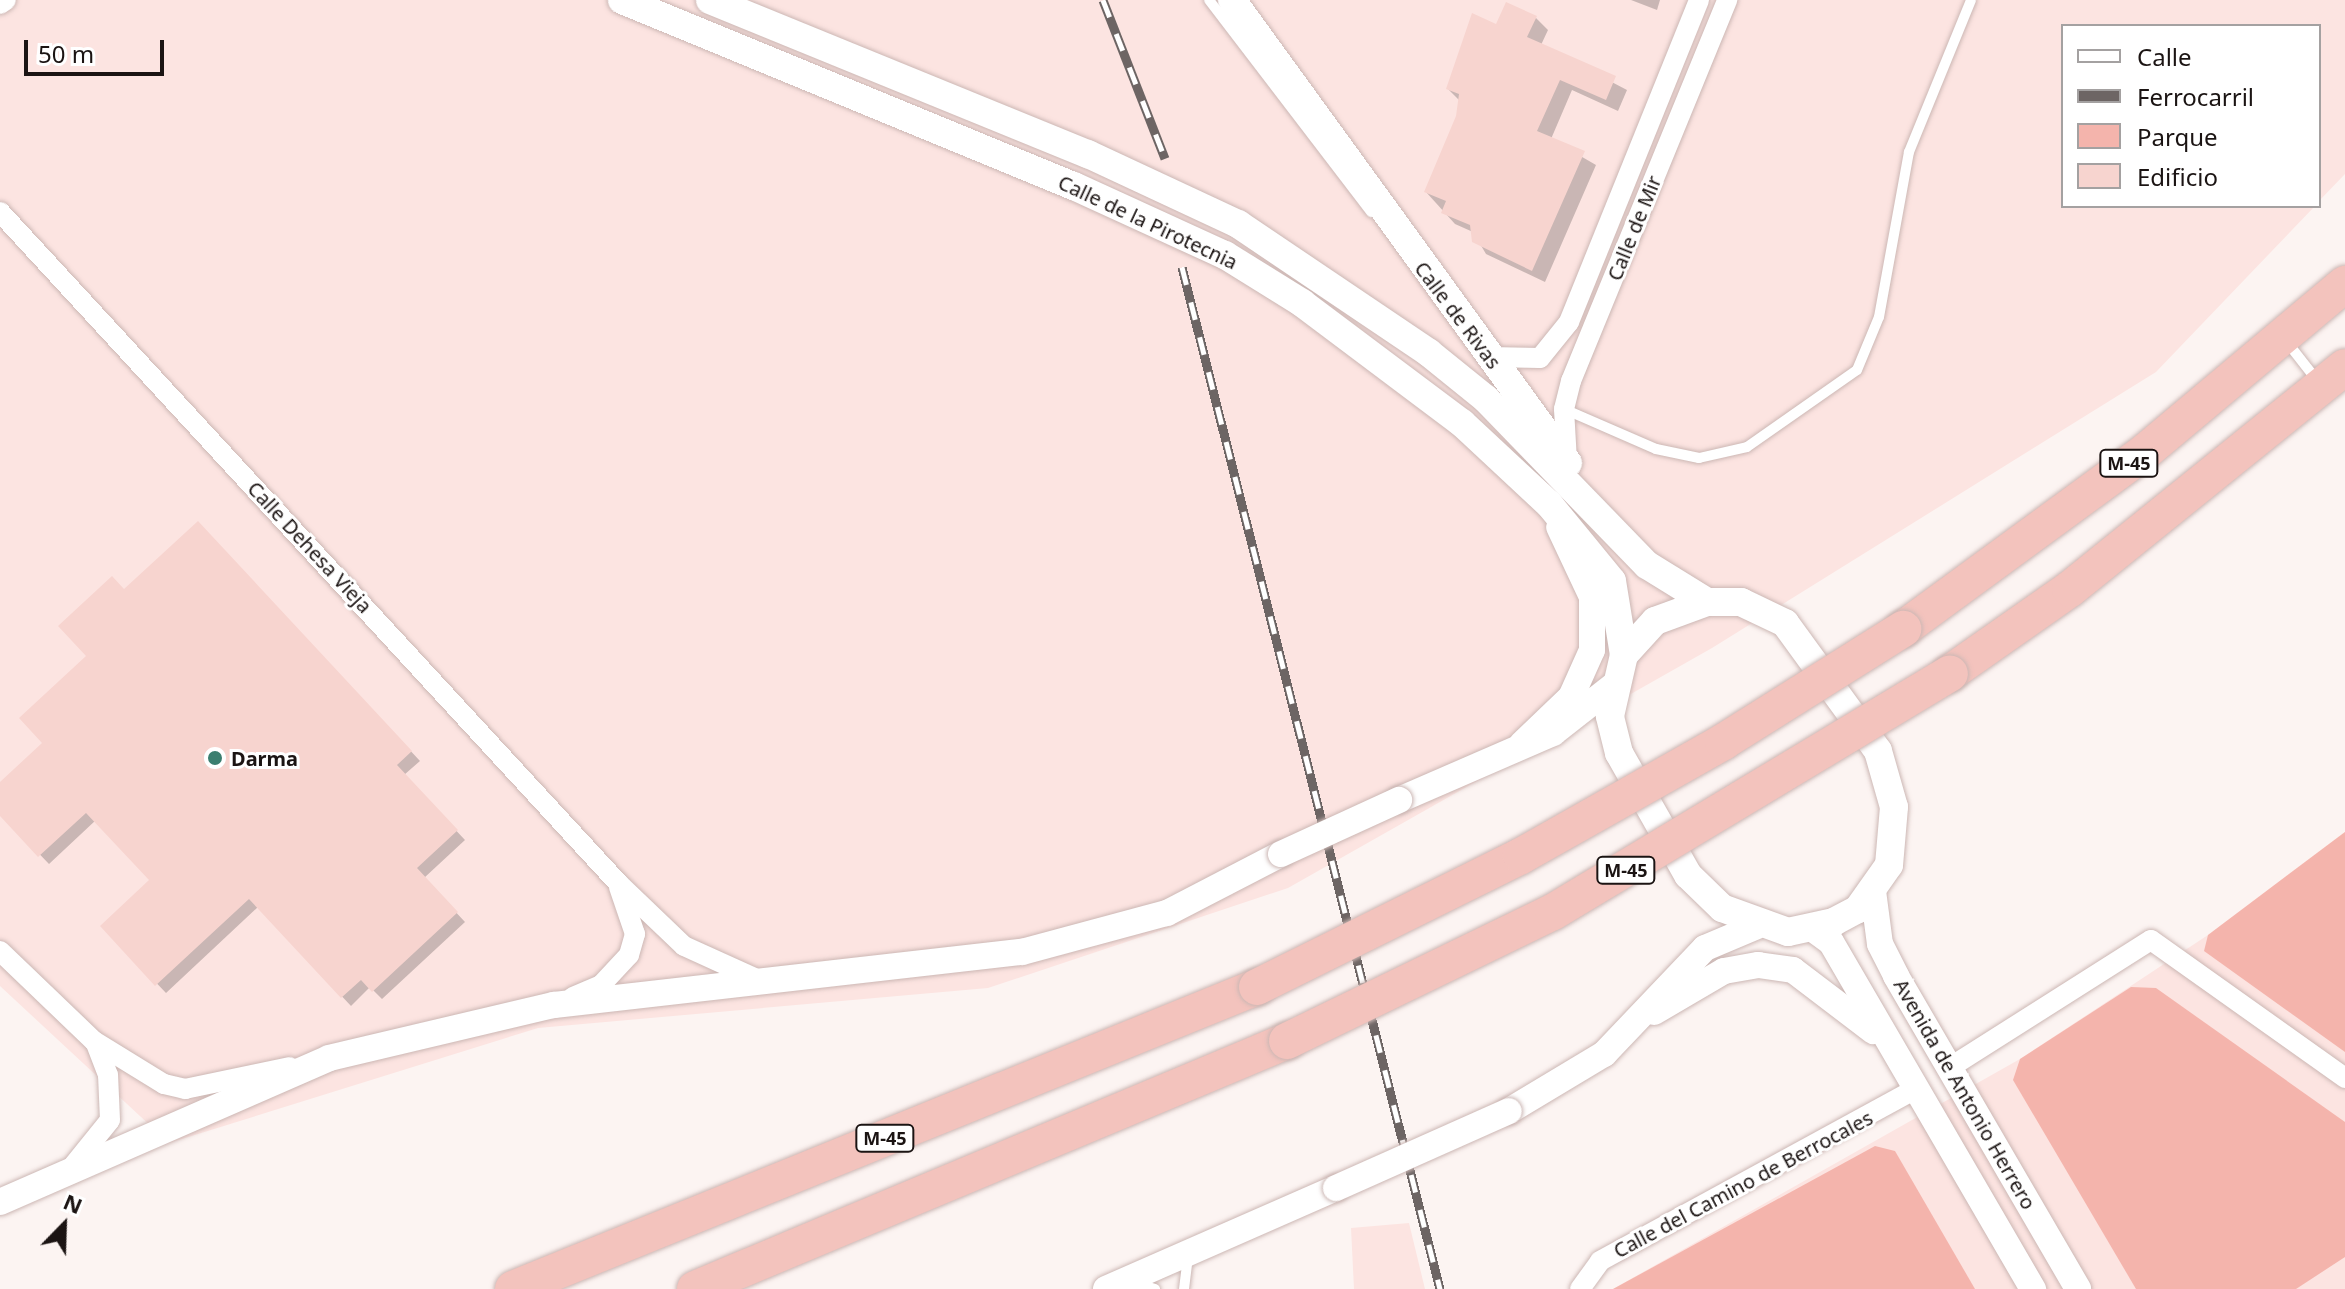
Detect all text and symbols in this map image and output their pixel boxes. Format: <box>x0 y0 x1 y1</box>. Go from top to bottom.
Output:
scale bar <box>28 24 168 74</box>
legend <box>2061 24 2321 208</box>
text: 50 m <box>38 37 94 70</box>
text: Calle <box>2137 40 2192 73</box>
text: Ferrocarril <box>2137 80 2254 113</box>
text: Parque <box>2137 120 2218 153</box>
text: Edificio <box>2137 160 2218 193</box>
street label: Calle de la Pirotecnia <box>1055 170 1241 274</box>
street label: Calle de Mir <box>1602 172 1666 284</box>
street label: Calle de Rivas <box>1410 257 1506 373</box>
road number: M-45 <box>2099 449 2159 477</box>
street label: Calle Dehesa Vieja <box>243 476 377 618</box>
place label: Darma <box>231 746 298 770</box>
marker: Darma <box>206 749 224 767</box>
road number: M-45 <box>1596 856 1656 884</box>
street label: Avenida de Antonio Herrero <box>1889 975 2041 1213</box>
street label: Calle del Camino de Berrocales <box>1609 1105 1877 1263</box>
road number: M-45 <box>855 1124 915 1152</box>
north arrow <box>24 1185 104 1265</box>
text: N <box>59 1186 87 1220</box>

